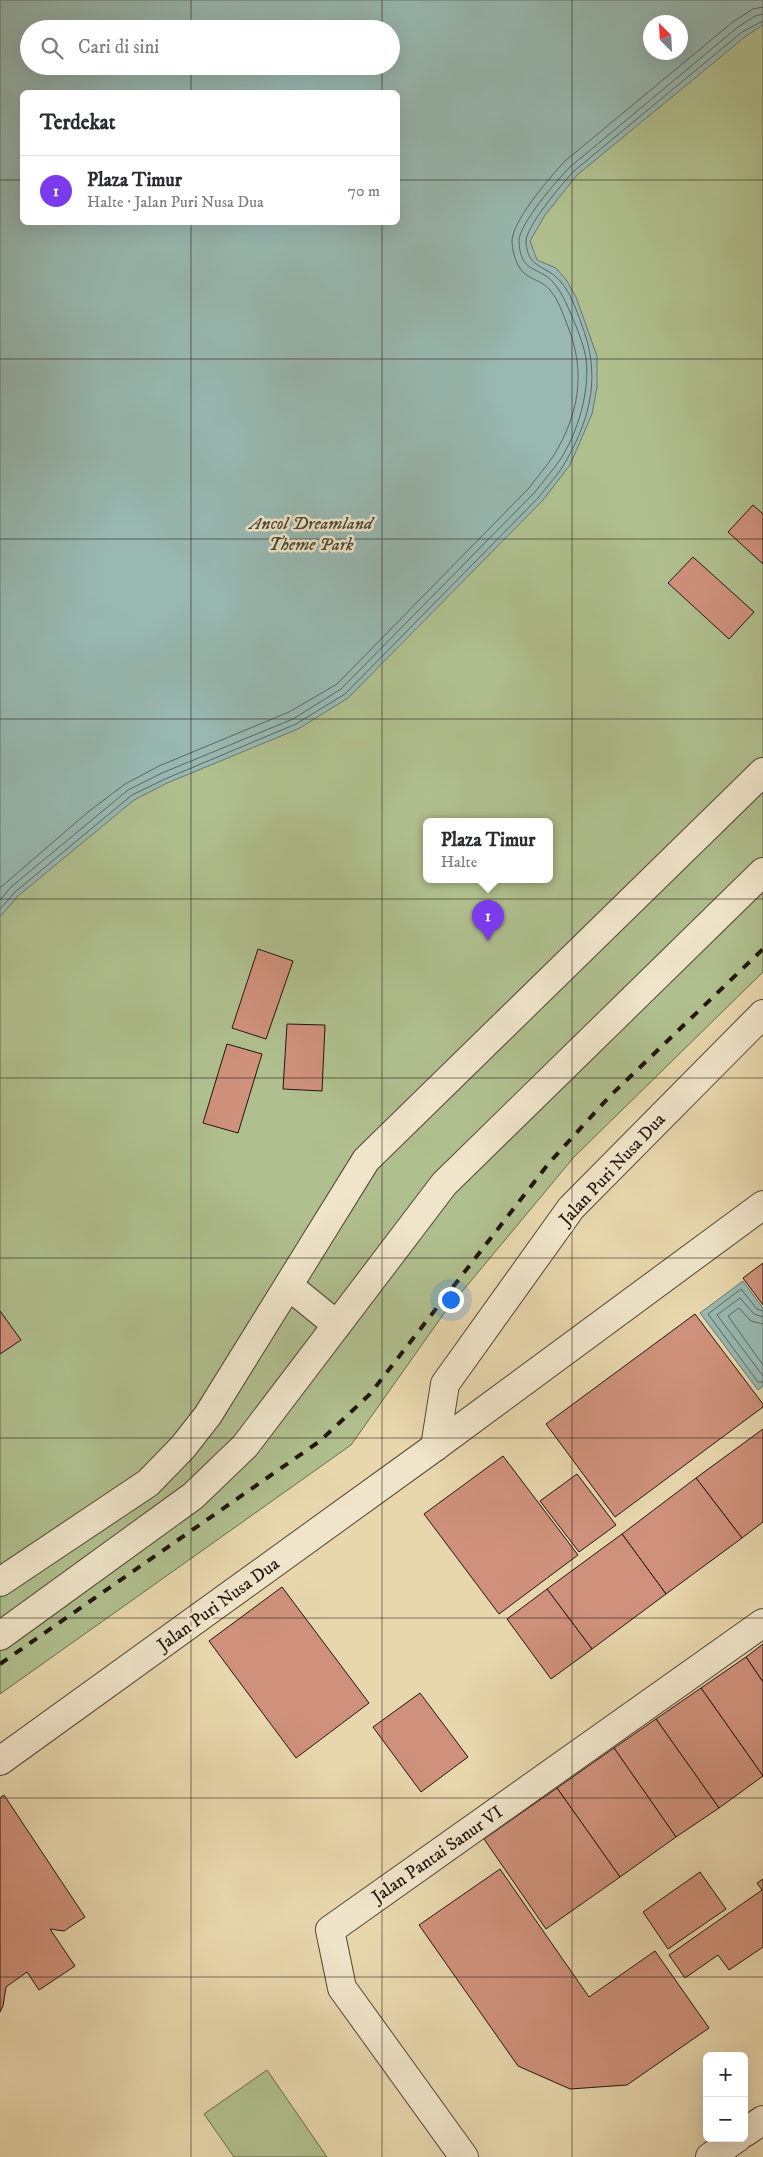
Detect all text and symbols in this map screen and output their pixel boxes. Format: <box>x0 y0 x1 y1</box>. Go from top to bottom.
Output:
north arrow <box>643 15 688 60</box>
search box <box>20 20 400 75</box>
icon: search <box>38 34 66 62</box>
text: Cari di sini <box>78 36 159 59</box>
text: Terdekat <box>40 110 115 136</box>
text: Plaza Timur <box>87 169 182 192</box>
text: 1 <box>53 181 59 201</box>
text: 70 m <box>348 181 380 201</box>
text: Halte · Jalan Puri Nusa Dua <box>87 192 264 212</box>
park label: Ancol Dreamland Theme Park <box>247 513 375 556</box>
popup <box>423 818 553 883</box>
text: Plaza Timur <box>441 829 535 852</box>
text: Halte <box>441 852 477 872</box>
pin: 1 <box>472 900 504 941</box>
street label: Jalan Puri Nusa Dua <box>554 1109 671 1232</box>
your location <box>438 1287 464 1313</box>
street label: Jalan Puri Nusa Dua <box>152 1553 284 1658</box>
street label: Jalan Pantai Sanur VI <box>366 1801 507 1909</box>
map controls <box>703 2052 748 2142</box>
button: + <box>703 2052 748 2097</box>
button: − <box>703 2097 748 2142</box>

